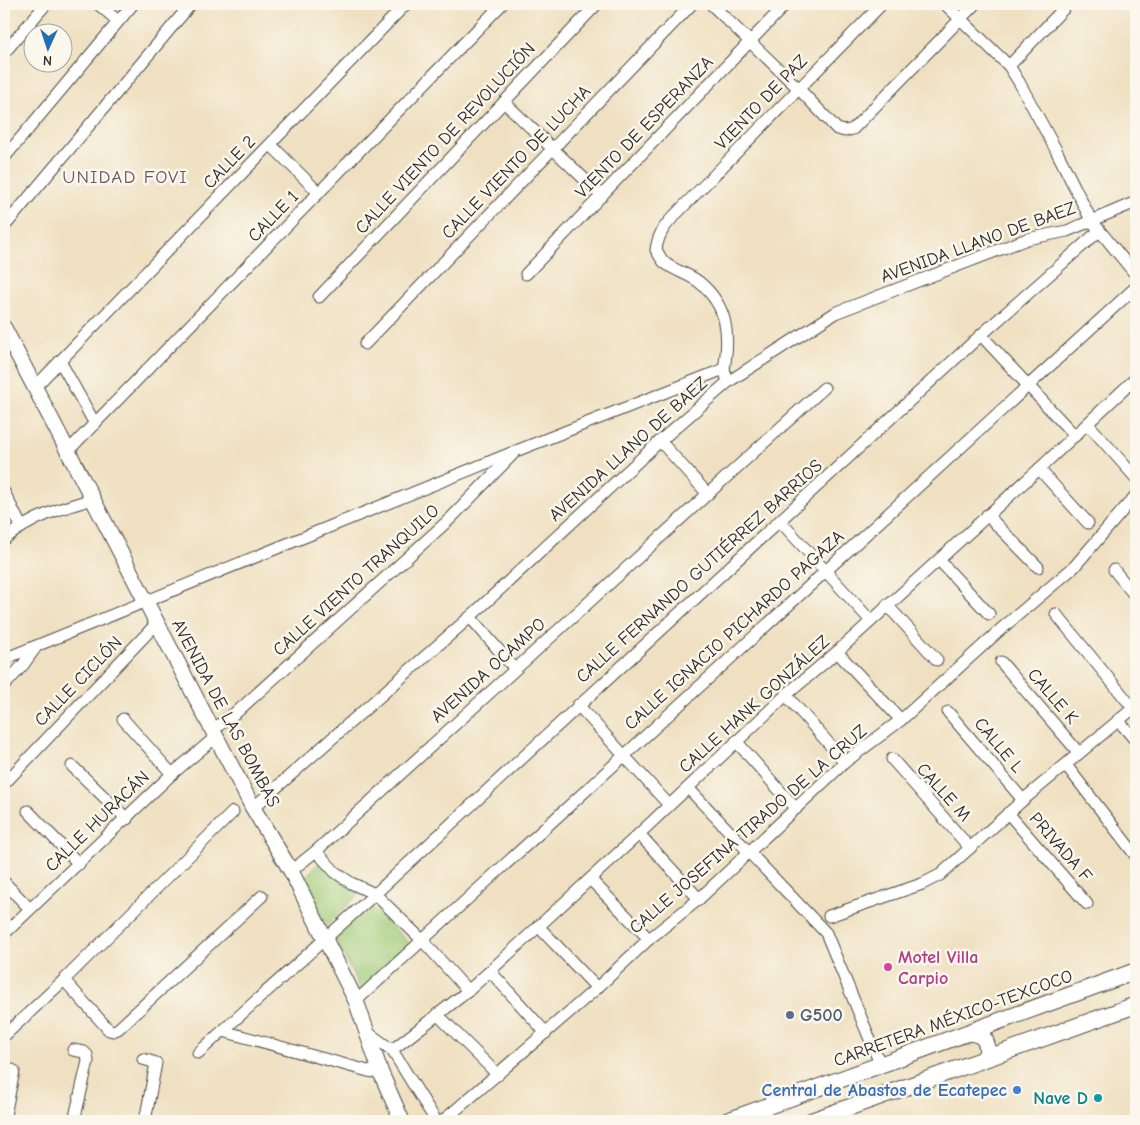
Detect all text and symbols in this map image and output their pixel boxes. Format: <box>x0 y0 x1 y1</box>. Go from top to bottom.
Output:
north arrow <box>22 22 72 72</box>
street label: CALLE VIENTO DE REVOLUCIÓN <box>350 38 540 238</box>
street label: VIENTO DE PAZ <box>711 50 812 154</box>
text: N <box>42 52 52 69</box>
street label: VIENTO DE ESPERANZA <box>571 52 718 203</box>
street label: CALLE VIENTO DE LUCHA <box>437 81 595 243</box>
street label: CALLE 2 <box>199 131 260 193</box>
district label: UNIDAD FOVI <box>62 166 188 188</box>
street label: CALLE 1 <box>244 186 303 246</box>
street label: AVENIDA LLANO DE BAEZ <box>878 197 1079 288</box>
street label: AVENIDA LLANO DE BAEZ <box>545 372 712 526</box>
street label: CALLE FERNANDO GUTIÉRREZ BARRIOS <box>571 454 827 688</box>
street label: CALLE VIENTO TRANQUILO <box>269 500 444 661</box>
street label: CALLE IGNACIO PICHARDO PAGAZA <box>620 526 848 735</box>
street label: AVENIDA OCAMPO <box>427 613 550 727</box>
street label: AVENIDA DE LAS BOMBAS <box>167 616 284 811</box>
street label: CALLE HANK GONZÁLEZ <box>674 630 834 778</box>
street label: CALLE CICLÓN <box>29 631 127 731</box>
street label: CALLE K <box>1023 664 1082 728</box>
street label: CALLE L <box>970 714 1028 777</box>
street label: CALLE JOSEFINA TIRADO DE LA CRUZ <box>625 720 872 938</box>
street label: CALLE M <box>912 759 975 826</box>
street label: CALLE HURACÁN <box>40 766 154 876</box>
street label: PRIVADA F <box>1025 808 1097 887</box>
place label: Motel Villa Carpio <box>898 947 978 989</box>
marker: Motel Villa Carpio <box>882 961 894 973</box>
street label: CARRETERA MÉXICO-TEXCOCO <box>831 964 1075 1072</box>
place label: G500 <box>800 1005 843 1026</box>
marker: G500 <box>784 1009 796 1021</box>
place label: Central de Abastos de Ecatepec <box>762 1080 1008 1101</box>
marker: Central de Abastos de Ecatepec <box>1011 1084 1023 1096</box>
place label: Nave D <box>1033 1088 1088 1109</box>
marker: Nave D <box>1092 1092 1104 1104</box>

